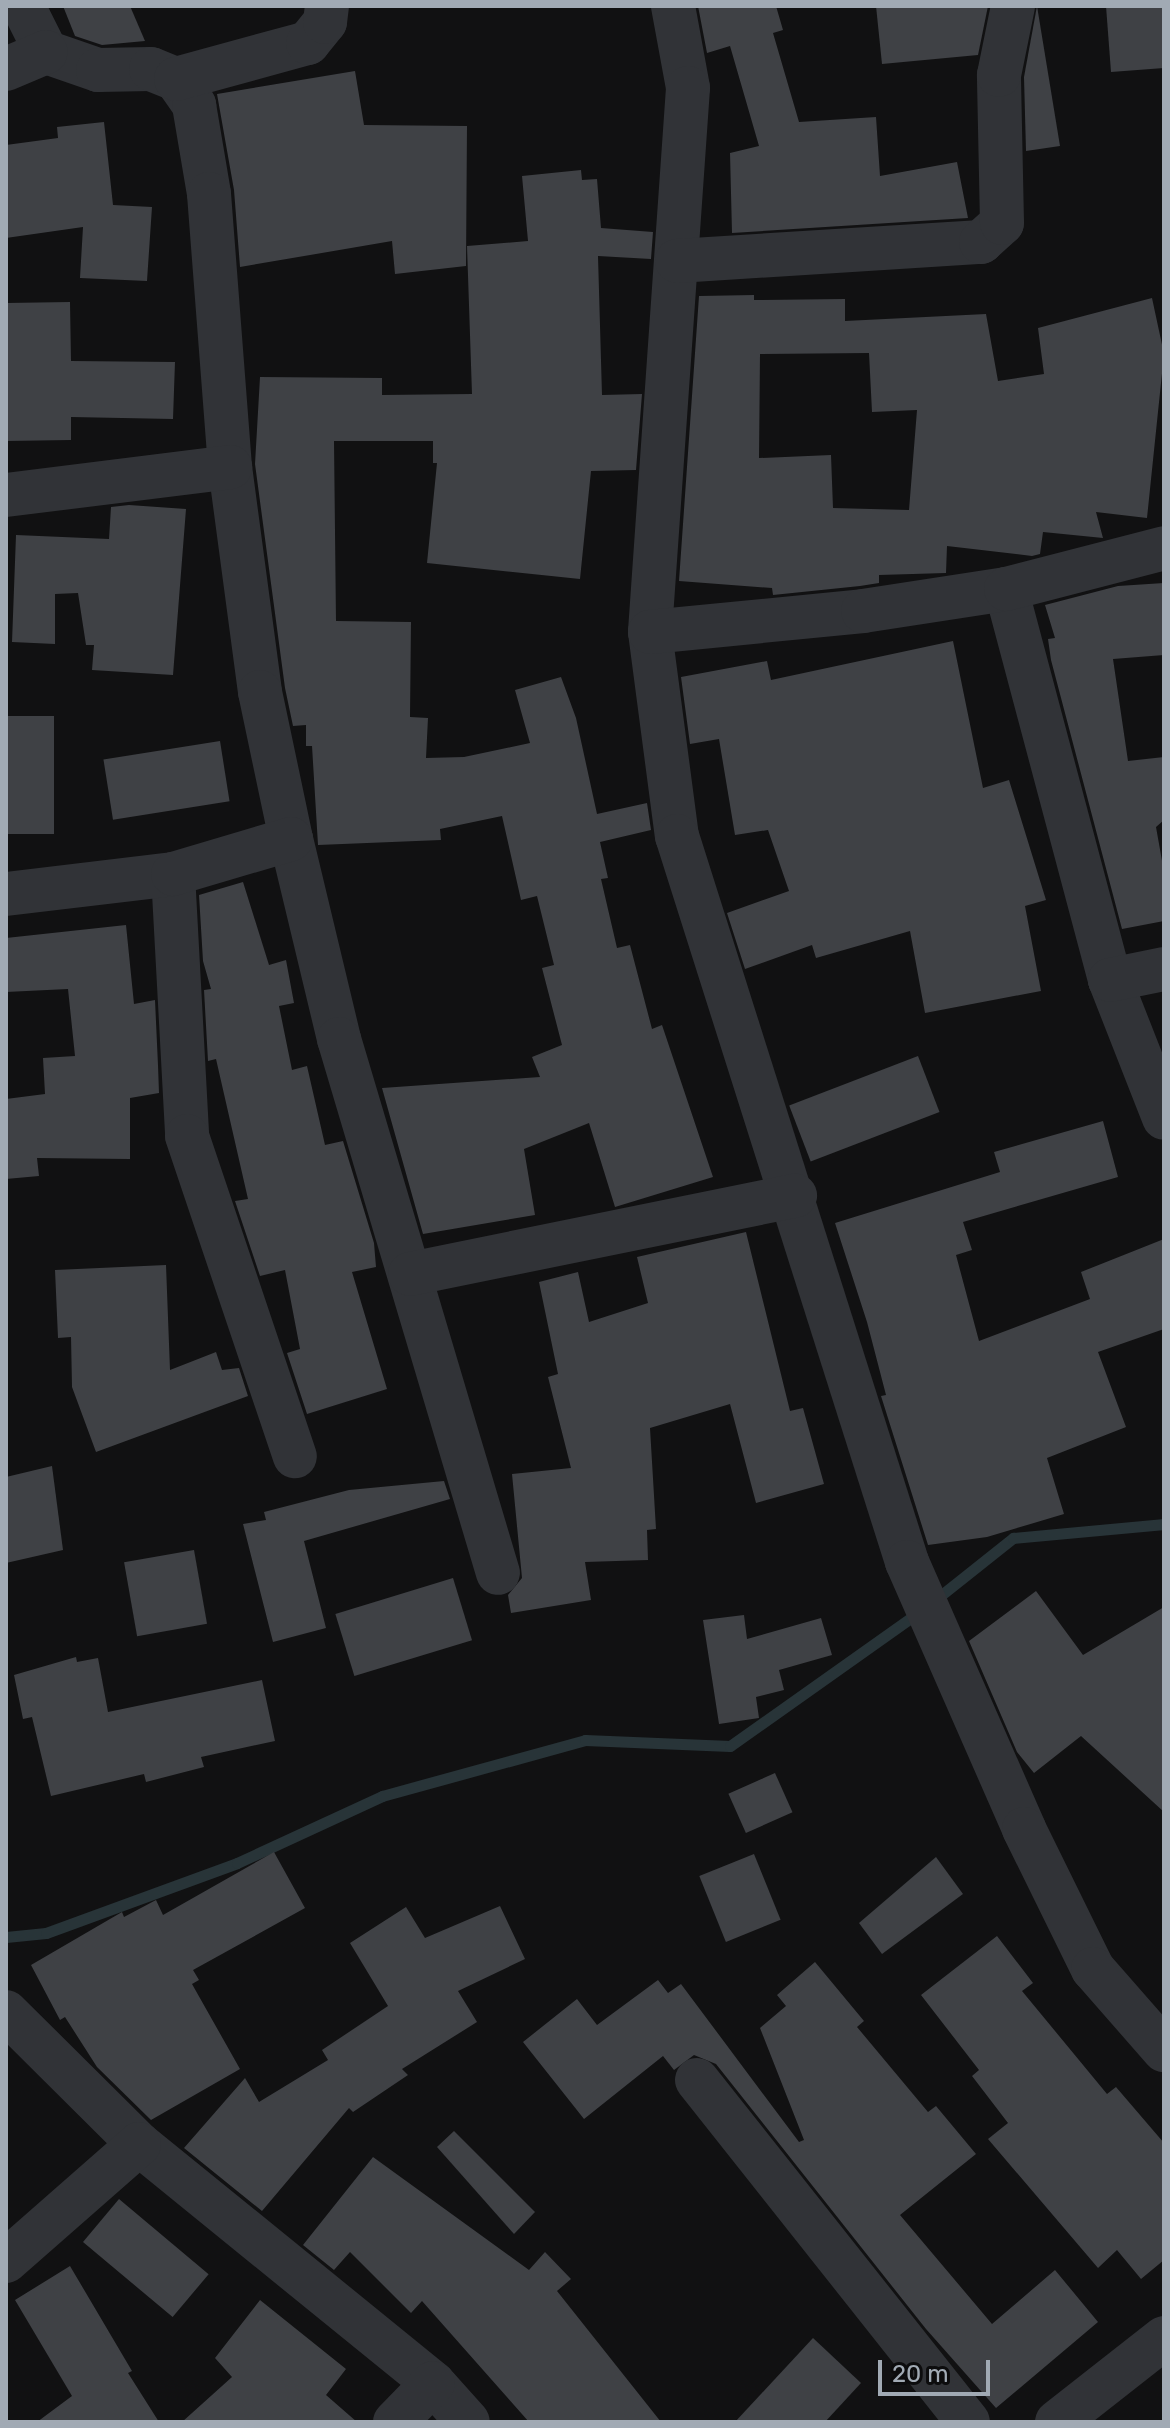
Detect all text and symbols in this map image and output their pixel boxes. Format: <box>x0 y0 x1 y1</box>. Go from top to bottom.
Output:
scale bar <box>882 2344 994 2394</box>
text: 20 m <box>892 2360 949 2388</box>

